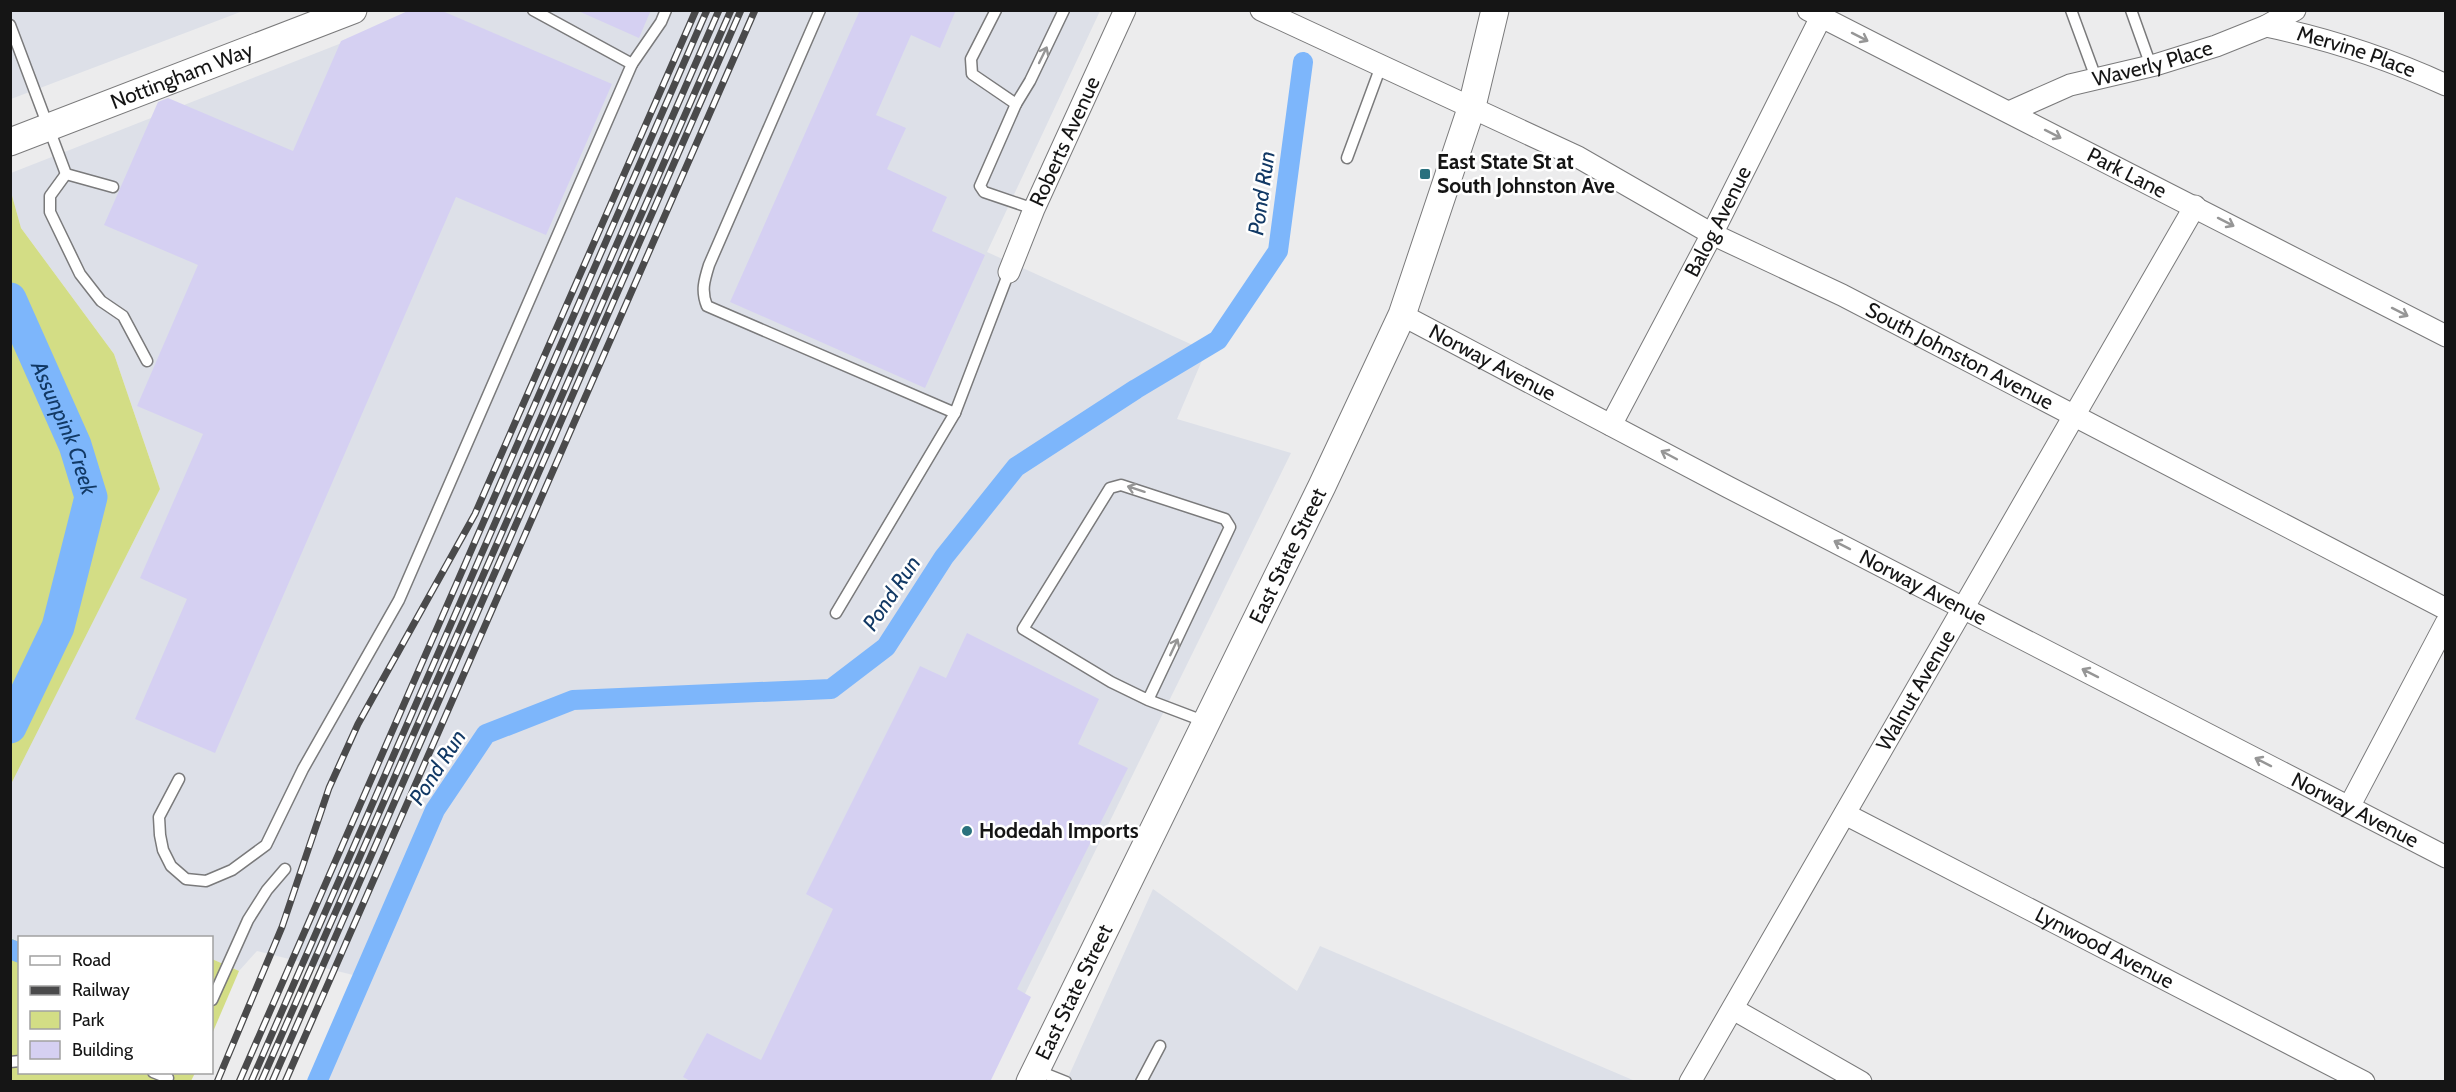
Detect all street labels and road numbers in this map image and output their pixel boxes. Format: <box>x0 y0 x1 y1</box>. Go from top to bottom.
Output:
street label: Mervine Place <box>2295 20 2420 83</box>
street label: Waverly Place <box>2090 35 2216 91</box>
street label: Nottingham Way <box>107 37 257 114</box>
street label: Roberts Avenue <box>1024 72 1105 210</box>
street label: Park Lane <box>2083 142 2171 203</box>
street label: Balog Avenue <box>1679 161 1756 281</box>
street label: South Johnston Avenue <box>1862 297 2058 415</box>
street label: Norway Avenue <box>1425 319 1560 406</box>
street label: East State Street <box>1244 484 1331 627</box>
street label: Norway Avenue <box>1856 544 1991 630</box>
street label: Walnut Avenue <box>1871 625 1960 755</box>
street label: Norway Avenue <box>2288 767 2423 853</box>
street label: Lynwood Avenue <box>2031 901 2178 994</box>
street label: East State Street <box>1030 920 1117 1064</box>

